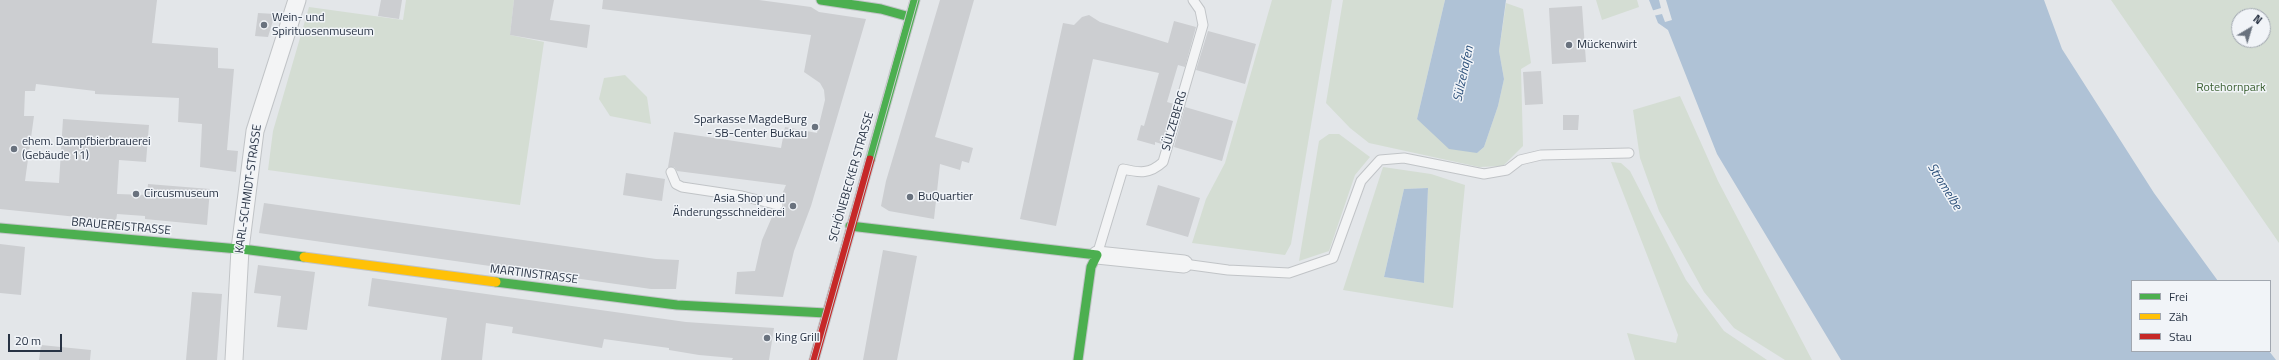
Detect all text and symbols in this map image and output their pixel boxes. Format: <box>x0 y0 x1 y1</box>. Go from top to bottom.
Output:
north arrow <box>2231 8 2271 48</box>
place label: Wein- und Spirituosenmuseum <box>272 11 374 39</box>
text: N <box>2250 11 2266 28</box>
marker: Wein- und Spirituosenmuseum <box>259 20 269 30</box>
place label: Mückenwirt <box>1577 38 1637 52</box>
marker: Mückenwirt <box>1564 40 1574 50</box>
water label: Sülzehafen <box>1450 45 1478 103</box>
park label: Rotehornpark <box>2196 81 2266 95</box>
street label: SÜLZEBERG <box>1160 89 1190 153</box>
street label: SCHÖNEBECKER STRASSE <box>827 110 877 244</box>
place label: Sparkasse MagdeBurg - SB-Center Buckau <box>694 113 807 141</box>
marker: Sparkasse MagdeBurg - SB-Center Buckau <box>810 122 820 132</box>
street label: KARL-SCHMIDT-STRASSE <box>233 124 265 254</box>
place label: ehem. Dampfbierbrauerei (Gebäude 11) <box>22 135 151 163</box>
marker: ehem. Dampfbierbrauerei (Gebäude 11) <box>9 144 19 154</box>
water label: Stromelbe <box>1924 161 1964 213</box>
place label: Circusmuseum <box>144 187 219 201</box>
marker: Circusmuseum <box>131 189 141 199</box>
place label: BuQuartier <box>918 190 973 204</box>
place label: Asia Shop und Änderungsschneiderei <box>673 192 785 220</box>
marker: BuQuartier <box>905 192 915 202</box>
marker: Asia Shop und Änderungsschneiderei <box>788 201 798 211</box>
street label: BRAUEREISTRASSE <box>71 215 171 239</box>
street label: MARTINSTRASSE <box>489 262 579 288</box>
legend <box>2131 280 2271 352</box>
text: Frei <box>2169 287 2188 306</box>
text: Zäh <box>2169 307 2188 326</box>
scale bar <box>10 326 64 352</box>
text: Stau <box>2169 327 2192 346</box>
text: 20 m <box>15 331 41 350</box>
place label: King Grill <box>775 331 819 345</box>
marker: King Grill <box>762 333 772 343</box>

